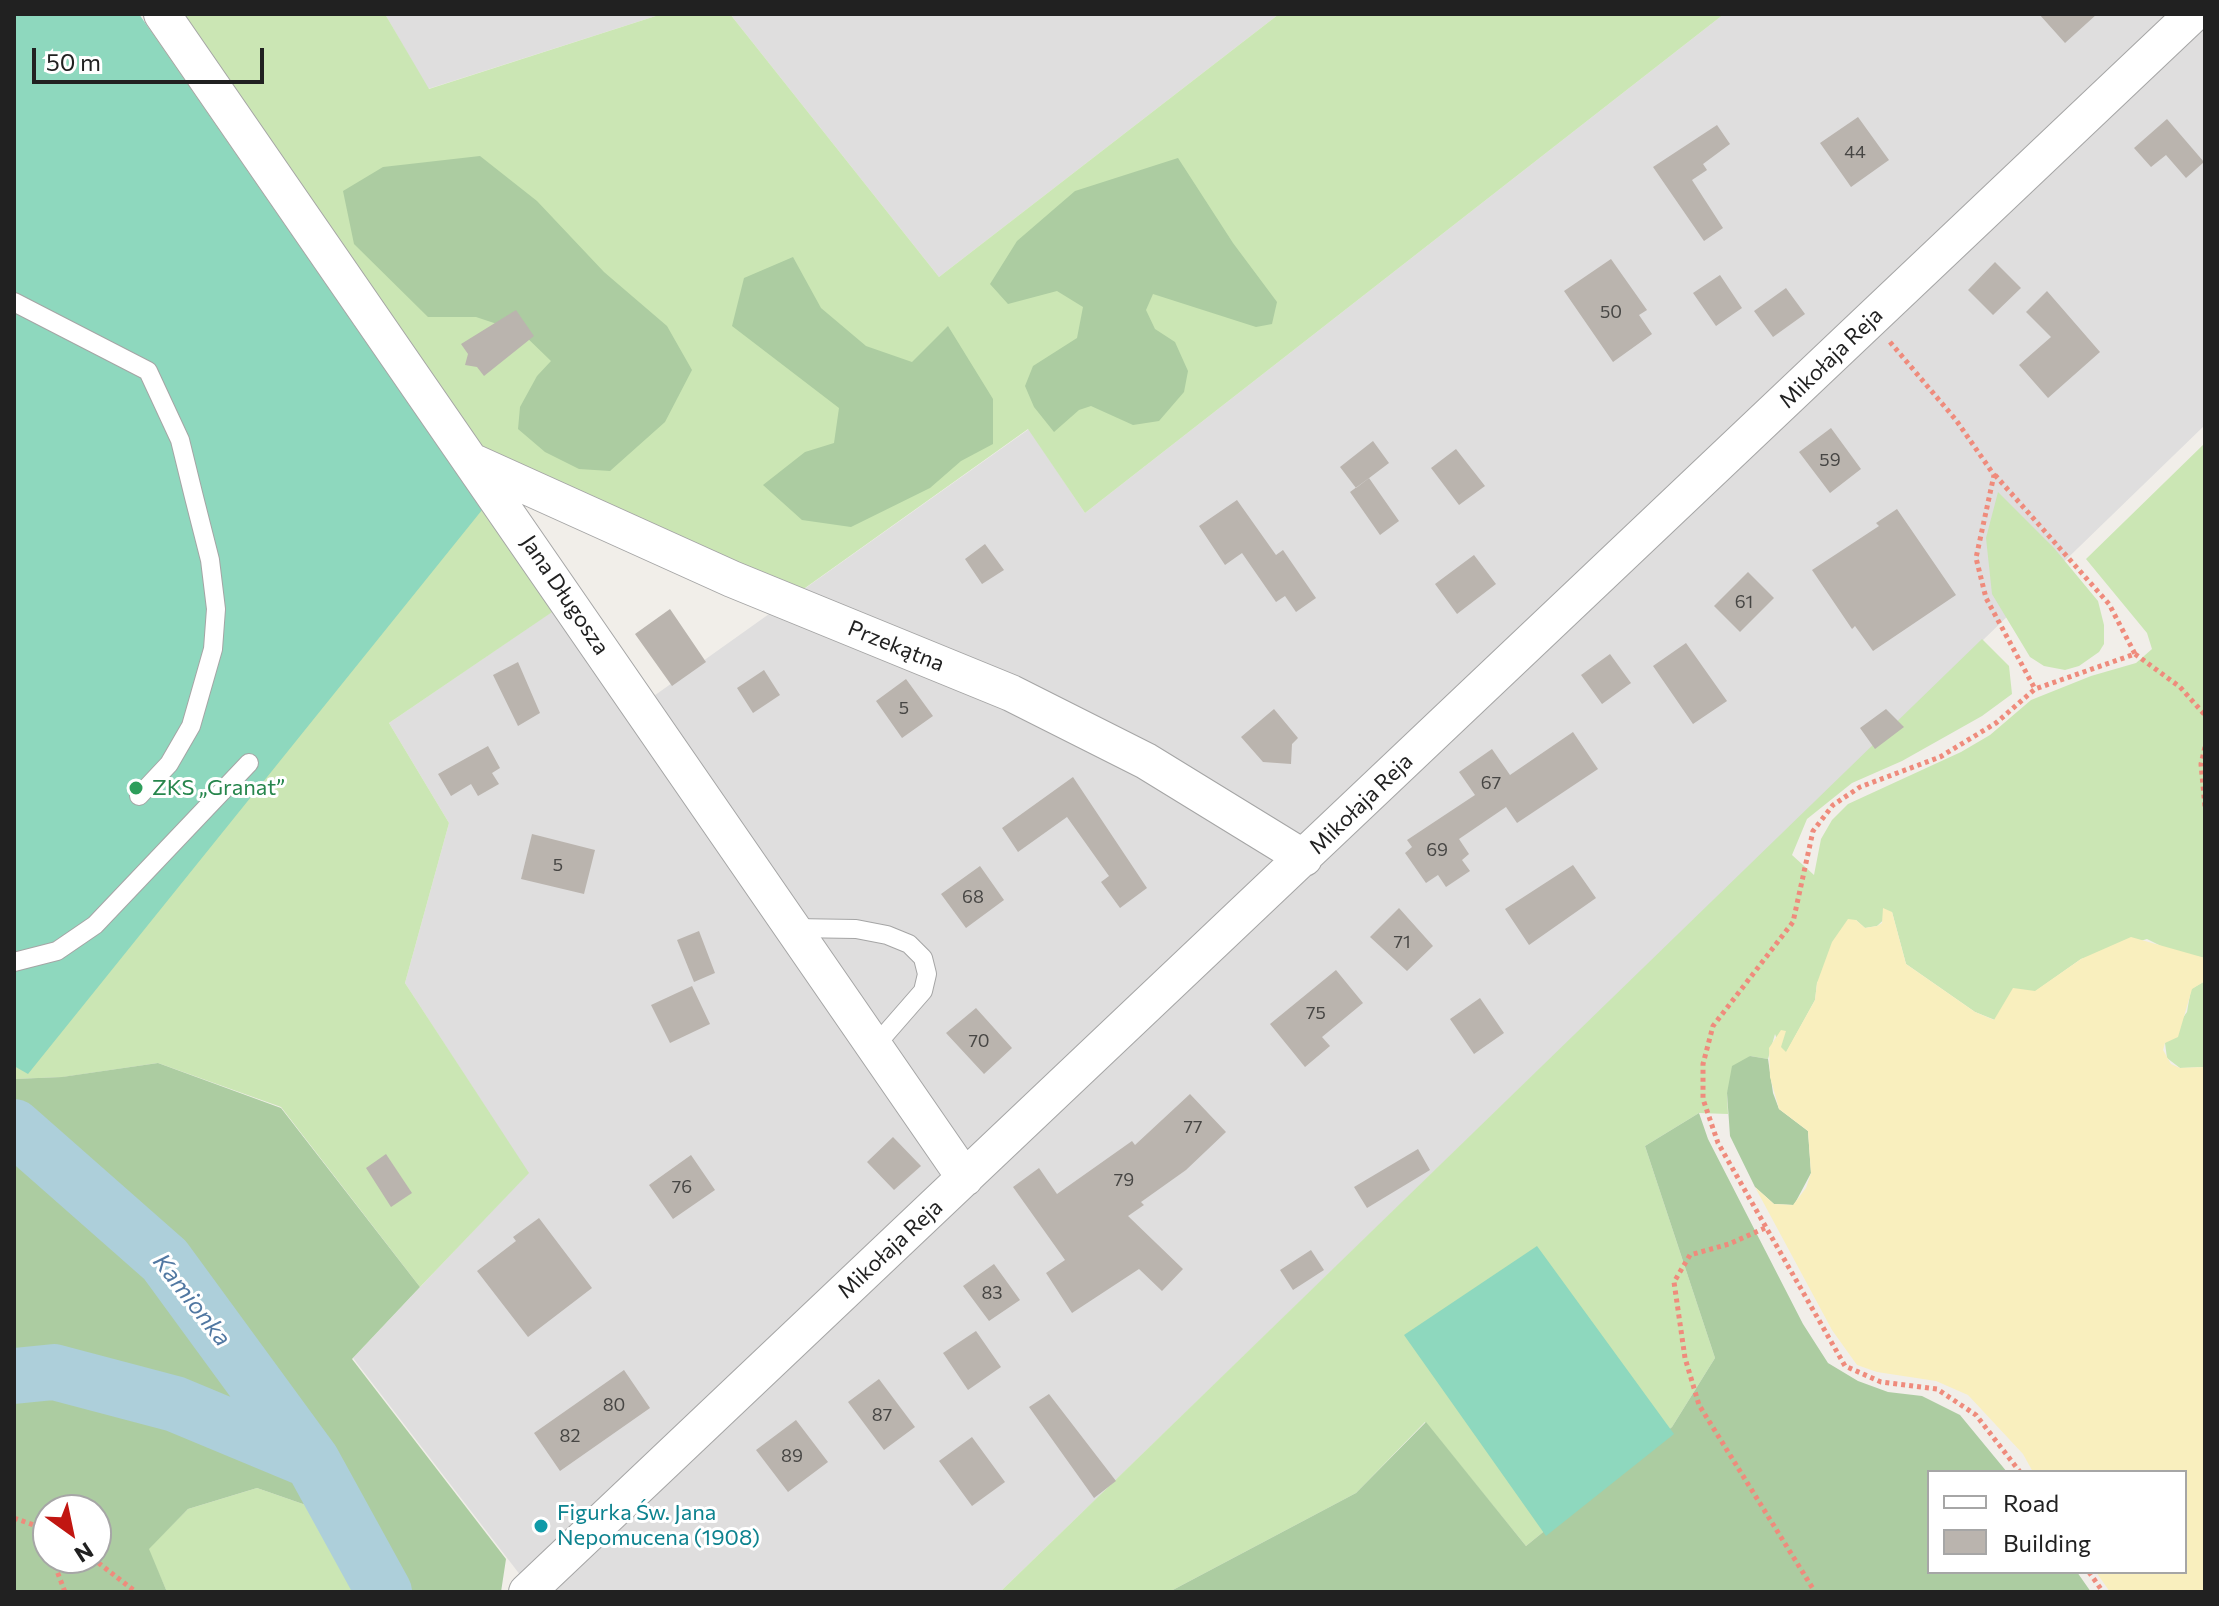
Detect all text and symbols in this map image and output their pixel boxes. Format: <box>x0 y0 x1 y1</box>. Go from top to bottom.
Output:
scale bar <box>36 32 268 82</box>
text: 50 m <box>46 47 101 76</box>
house number: 44 <box>1844 141 1866 163</box>
house number: 50 <box>1600 301 1622 323</box>
street label: Mikołaja Reja <box>1774 302 1888 414</box>
house number: 59 <box>1819 449 1841 471</box>
street label: Jana Długosza <box>515 530 615 660</box>
house number: 61 <box>1735 591 1753 613</box>
street label: Przekątna <box>844 615 948 677</box>
house number: 5 <box>899 697 909 719</box>
street label: Mikołaja Reja <box>1304 748 1418 860</box>
house number: 67 <box>1481 772 1501 794</box>
place label: ZKS „Granat” <box>152 775 285 801</box>
marker: ZKS „Granat” <box>127 779 145 797</box>
house number: 69 <box>1426 839 1448 861</box>
house number: 5 <box>553 854 563 876</box>
house number: 68 <box>962 886 984 908</box>
house number: 71 <box>1393 931 1411 953</box>
house number: 75 <box>1306 1002 1326 1024</box>
house number: 70 <box>968 1030 990 1052</box>
house number: 77 <box>1183 1116 1203 1138</box>
house number: 79 <box>1114 1169 1134 1191</box>
house number: 76 <box>672 1176 692 1198</box>
street label: Mikołaja Reja <box>832 1194 948 1304</box>
water label: Kamionka <box>147 1248 237 1352</box>
house number: 83 <box>981 1282 1003 1304</box>
house number: 80 <box>603 1394 625 1416</box>
house number: 87 <box>872 1404 892 1426</box>
house number: 82 <box>560 1425 580 1447</box>
house number: 89 <box>781 1445 803 1467</box>
legend <box>1927 1470 2187 1574</box>
text: Road <box>2003 1488 2059 1517</box>
north arrow <box>32 1494 112 1574</box>
place label: Figurka Św. Jana Nepomucena (1908) <box>557 1500 760 1552</box>
marker: Figurka Św. Jana Nepomucena (1908) <box>532 1517 550 1535</box>
text: Building <box>2003 1528 2091 1557</box>
text: N <box>70 1537 99 1569</box>

